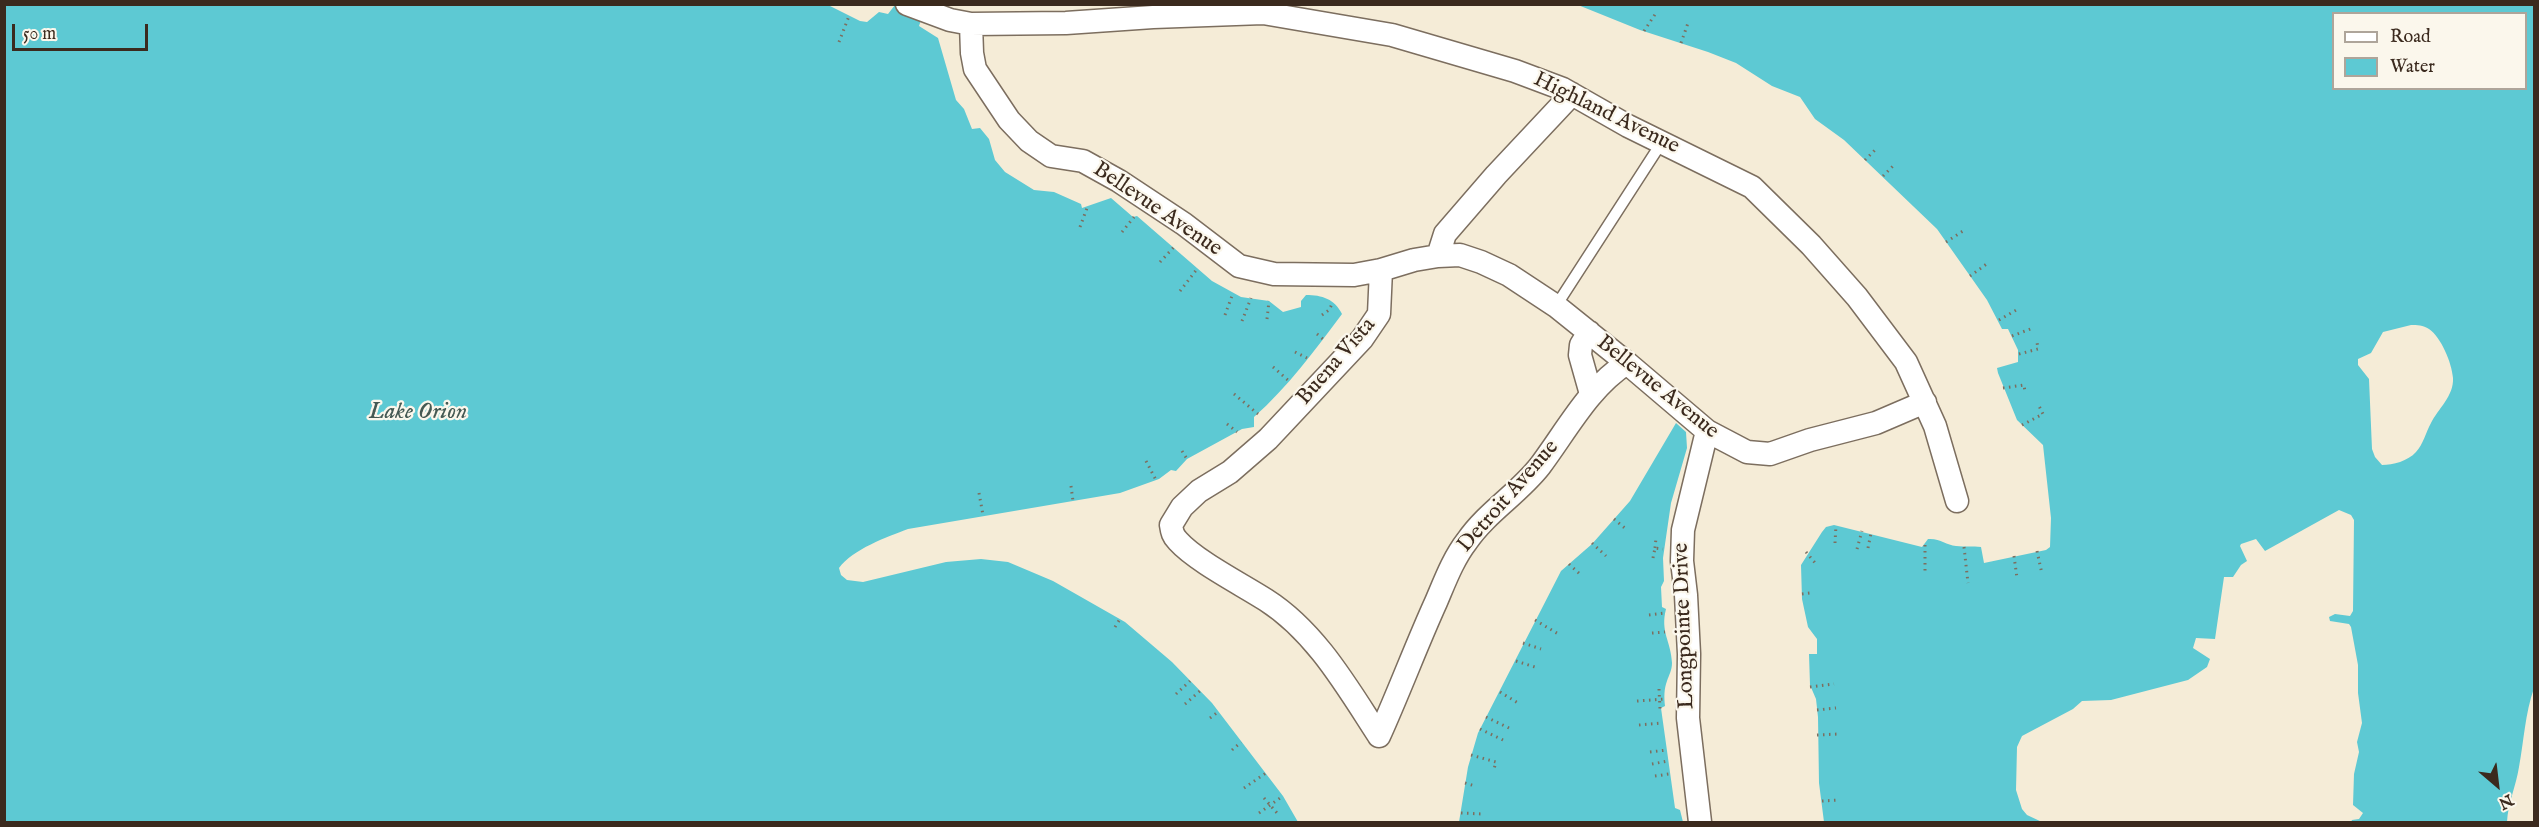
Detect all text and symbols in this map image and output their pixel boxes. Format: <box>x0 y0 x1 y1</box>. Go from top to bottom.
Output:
scale bar <box>15 12 152 50</box>
legend <box>2332 12 2527 90</box>
text: 50 m <box>23 23 56 46</box>
text: Road <box>2390 26 2431 49</box>
text: Water <box>2390 56 2435 79</box>
street label: Highland Avenue <box>1529 67 1683 161</box>
street label: Bellevue Avenue <box>1087 157 1227 263</box>
street label: Buena Vista <box>1292 313 1382 411</box>
street label: Bellevue Avenue <box>1590 331 1724 445</box>
water label: Lake Orion <box>369 399 467 427</box>
street label: Detroit Avenue <box>1453 435 1565 559</box>
street label: Longpointe Drive <box>1669 542 1701 710</box>
north arrow <box>2467 755 2527 815</box>
text: N <box>2495 789 2516 813</box>

